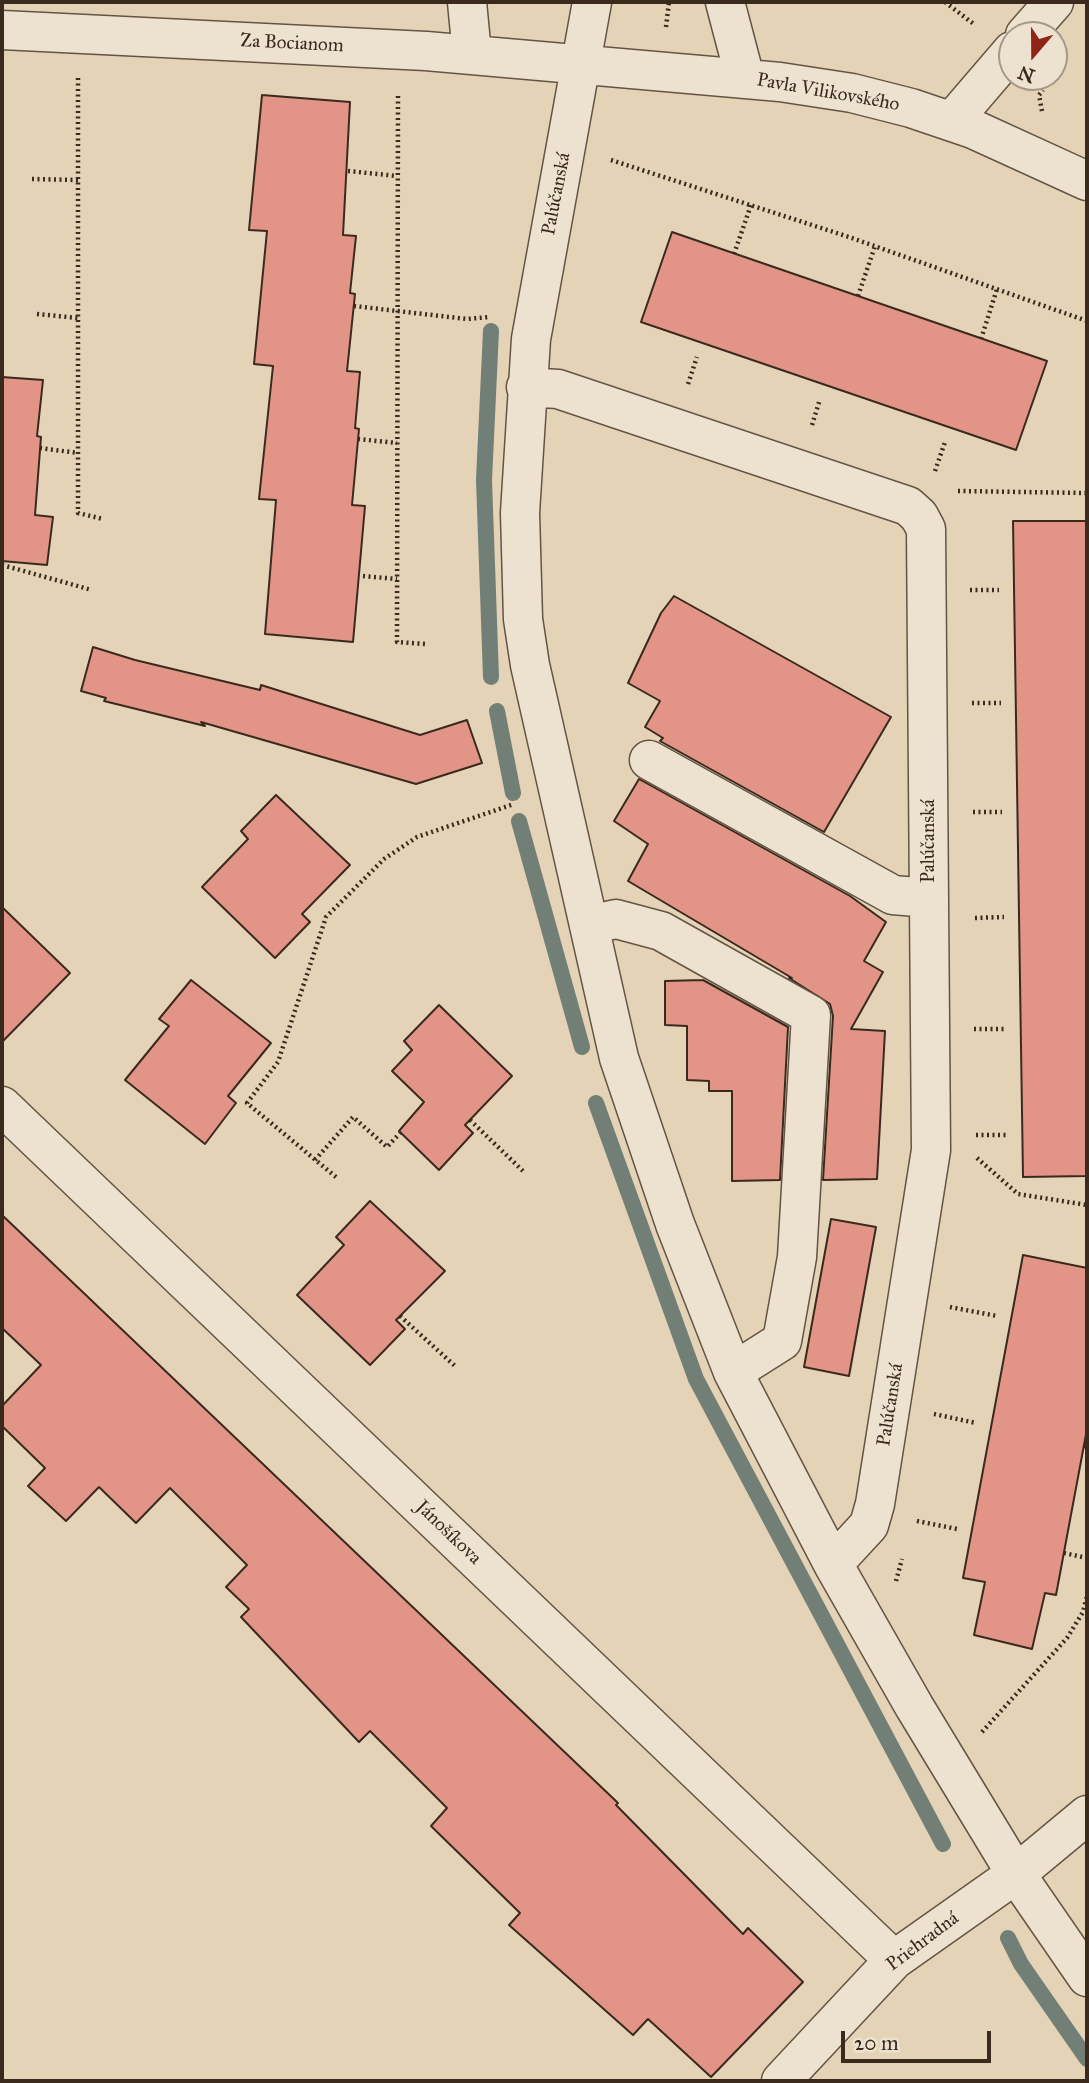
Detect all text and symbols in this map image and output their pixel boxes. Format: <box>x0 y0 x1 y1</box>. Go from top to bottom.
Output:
north arrow <box>998 21 1068 91</box>
street label: Za Bocianom <box>240 30 344 58</box>
text: N <box>1015 61 1038 88</box>
street label: Pavla Vilikovského <box>755 69 901 117</box>
street label: Palúčanská <box>538 151 576 237</box>
street label: Palúčanská <box>918 799 940 883</box>
street label: Palúčanská <box>873 1362 909 1448</box>
street label: Jánošíkova <box>410 1496 486 1570</box>
street label: Priehradná <box>882 1907 964 1977</box>
scale bar <box>844 2016 995 2060</box>
text: 20 m <box>854 2030 899 2056</box>

